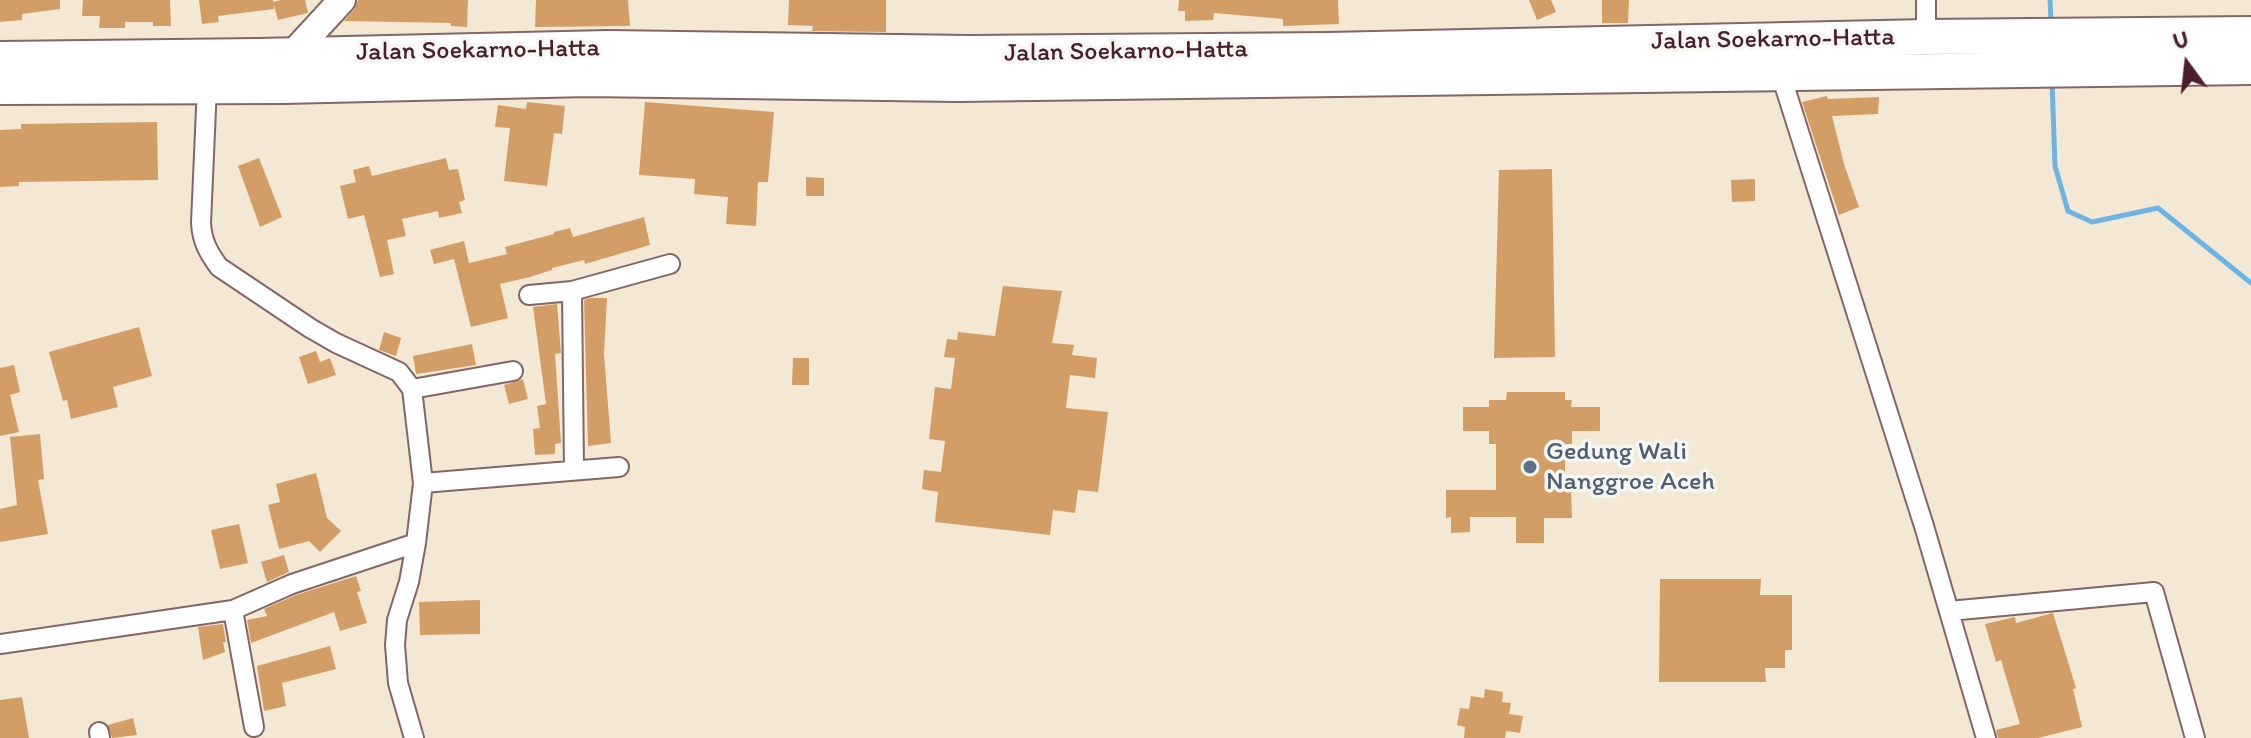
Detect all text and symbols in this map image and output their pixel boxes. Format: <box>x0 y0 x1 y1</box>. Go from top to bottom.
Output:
street label: Jalan Soekarno-Hatta <box>1651 22 1895 58</box>
north arrow <box>2147 24 2227 104</box>
text: U <box>2170 25 2191 55</box>
street label: Jalan Soekarno-Hatta <box>356 33 600 69</box>
street label: Jalan Soekarno-Hatta <box>1004 34 1248 70</box>
place label: Gedung Wali Nanggroe Aceh <box>1546 436 1715 498</box>
marker: Gedung Wali Nanggroe Aceh <box>1521 458 1539 476</box>

